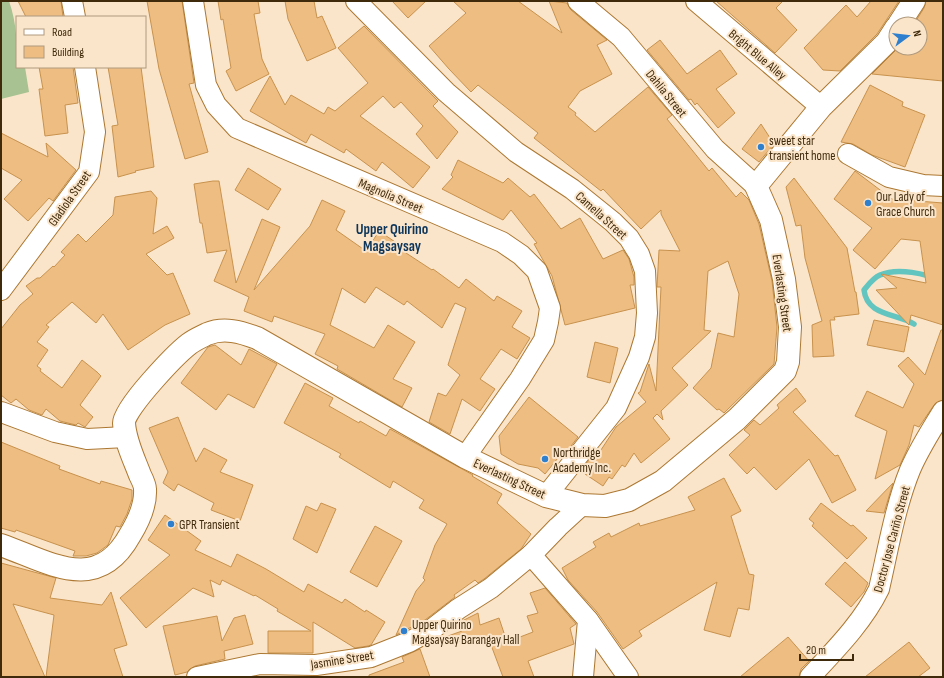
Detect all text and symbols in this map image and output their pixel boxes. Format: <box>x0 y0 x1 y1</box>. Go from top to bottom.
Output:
legend <box>16 16 146 68</box>
north arrow <box>888 16 928 56</box>
text: Road <box>52 25 72 40</box>
street label: Bright Blue Alley <box>725 26 789 84</box>
text: N <box>910 29 924 38</box>
text: Building <box>52 45 84 60</box>
street label: Dahlia Street <box>642 67 690 121</box>
place label: sweet star transient home <box>769 133 836 164</box>
marker: sweet star transient home <box>756 142 766 152</box>
street label: Gladiola Street <box>45 168 95 229</box>
street label: Magnolia Street <box>356 175 425 217</box>
street label: Camella Street <box>572 188 630 243</box>
place label: Our Lady of Grace Church <box>876 189 935 220</box>
marker: Our Lady of Grace Church <box>863 198 873 208</box>
district label: Upper Quirino Magsaysay <box>356 220 428 256</box>
street label: Everlasting Street <box>769 253 795 333</box>
place label: Northridge Academy Inc. <box>552 445 611 476</box>
marker: Northridge Academy Inc. <box>540 454 550 464</box>
street label: Everlasting Street <box>471 455 548 503</box>
street label: Doctor Jose Cariño Street <box>870 484 914 594</box>
place label: GPR Transient <box>179 517 239 533</box>
marker: GPR Transient <box>166 519 176 529</box>
place label: Upper Quirino Magsaysay Barangay Hall <box>412 617 519 648</box>
marker: Upper Quirino Magsaysay Barangay Hall <box>399 626 409 636</box>
scale bar <box>800 636 853 662</box>
text: 20 m <box>806 643 826 658</box>
street label: Jasmine Street <box>309 647 375 673</box>

